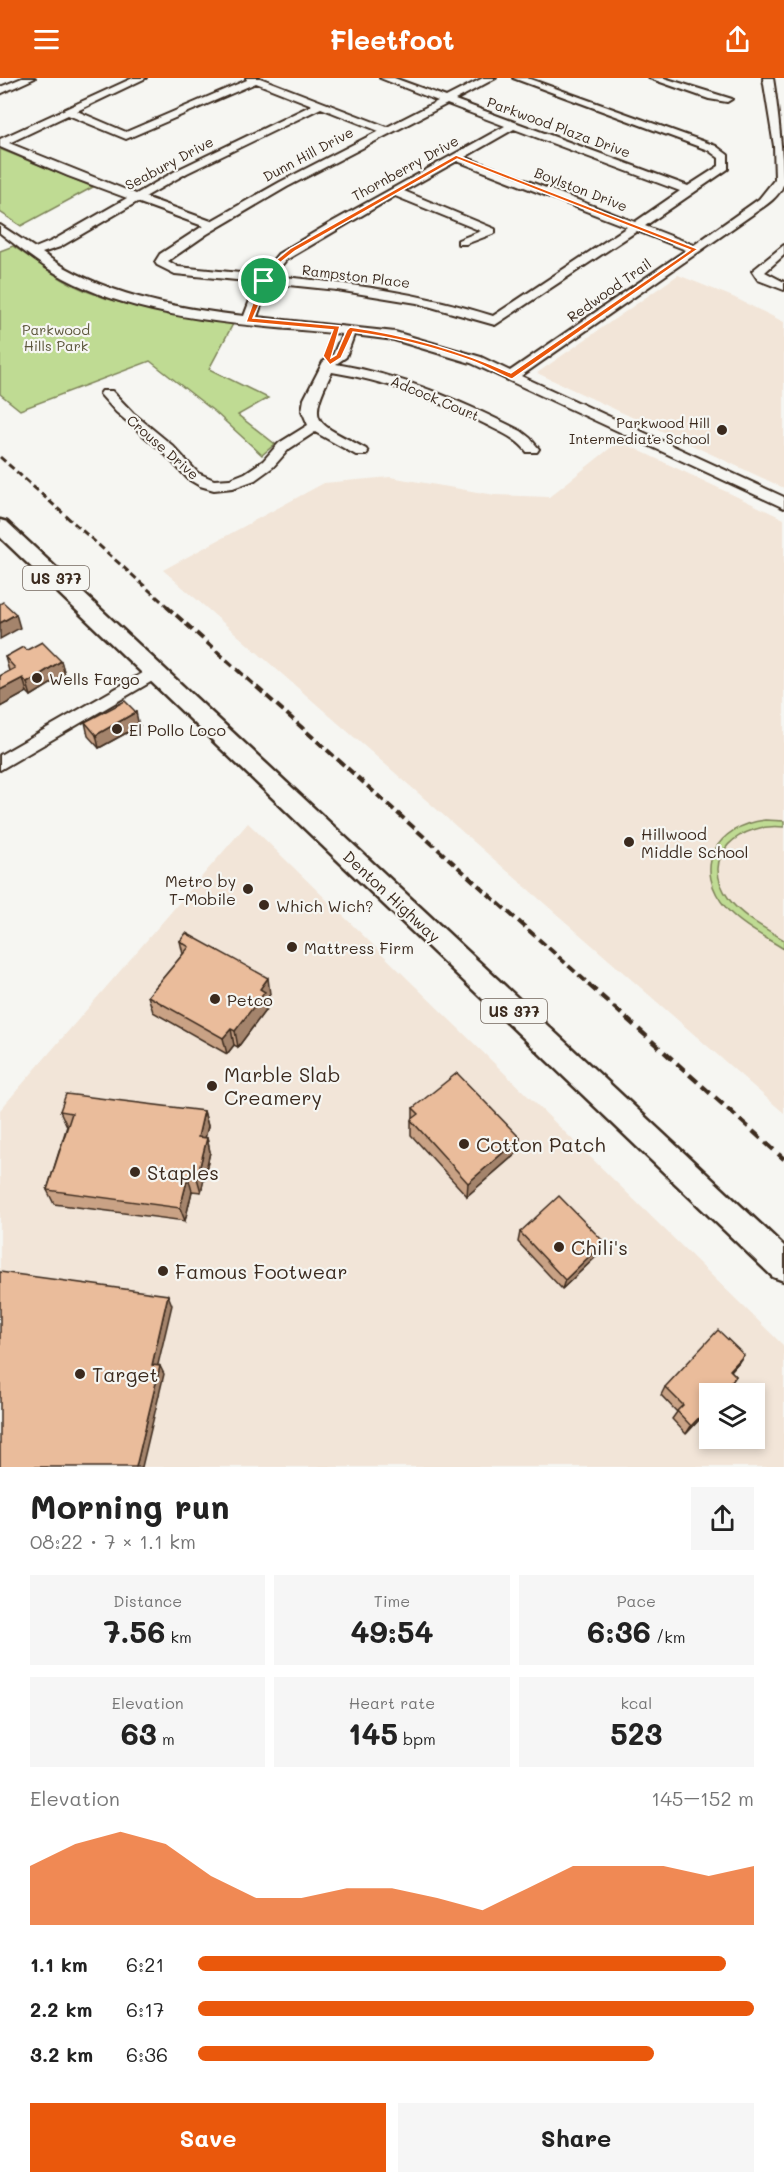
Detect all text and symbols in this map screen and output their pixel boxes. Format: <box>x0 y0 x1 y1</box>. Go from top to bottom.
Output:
text: Fleetfoot <box>329 22 455 57</box>
icon: menu <box>30 23 63 56</box>
icon: share <box>721 23 754 56</box>
street label: Parkwood Plaza Drive <box>485 92 633 162</box>
street label: Dunn Hill Drive <box>259 122 357 186</box>
street label: Thornberry Drive <box>348 131 462 205</box>
street label: Seabury Drive <box>121 132 217 194</box>
street label: Boylston Drive <box>532 163 630 215</box>
street label: Redwood Trail <box>563 254 655 326</box>
pin <box>238 255 289 306</box>
street label: Rampston Place <box>301 260 411 292</box>
icon: arrive <box>247 264 280 297</box>
park label: Parkwood Hills Park <box>22 320 90 355</box>
street label: Adcock Court <box>388 371 482 425</box>
street label: Crouse Drive <box>123 410 203 484</box>
place label: Parkwood Hill Intermediate School <box>569 413 710 448</box>
marker: Parkwood Hill Intermediate School <box>715 423 729 437</box>
road number: US 377 <box>23 566 89 590</box>
place label: Wells Fargo <box>49 668 140 689</box>
marker: Wells Fargo <box>30 671 44 685</box>
place label: El Pollo Loco <box>129 719 226 740</box>
marker: El Pollo Loco <box>110 722 124 736</box>
place label: Hillwood Middle School <box>641 823 748 862</box>
marker: Hillwood Middle School <box>622 835 636 849</box>
street label: Denton Highway <box>339 845 445 947</box>
place label: Metro by T-Mobile <box>165 870 236 909</box>
marker: Metro by T-Mobile <box>241 882 255 896</box>
place label: Which Wich? <box>276 895 373 916</box>
marker: Which Wich? <box>257 898 271 912</box>
place label: Mattress Firm <box>304 937 414 958</box>
marker: Mattress Firm <box>285 940 299 954</box>
place label: Petco <box>227 989 273 1010</box>
marker: Petco <box>208 992 222 1006</box>
road number: US 377 <box>481 999 547 1023</box>
place label: Marble Slab Creamery <box>224 1061 340 1110</box>
marker: Marble Slab Creamery <box>205 1079 219 1093</box>
place label: Cotton Patch <box>476 1131 606 1157</box>
marker: Cotton Patch <box>457 1137 471 1151</box>
place label: Staples <box>147 1159 219 1185</box>
marker: Staples <box>128 1165 142 1179</box>
place label: Chili's <box>571 1234 628 1260</box>
marker: Chili's <box>552 1240 566 1254</box>
place label: Famous Footwear <box>175 1258 348 1284</box>
marker: Famous Footwear <box>156 1264 170 1278</box>
place label: Target <box>92 1361 158 1387</box>
marker: Target <box>73 1367 87 1381</box>
map controls <box>699 1383 765 1449</box>
button: layers <box>699 1383 765 1449</box>
text: Morning run <box>30 1484 230 1527</box>
button: share <box>691 1487 754 1550</box>
text: 08:22 · 7 × 1.1 km <box>30 1528 196 1554</box>
text: Distance <box>113 1590 182 1611</box>
text: Time <box>374 1590 410 1611</box>
text: Pace <box>617 1590 656 1611</box>
text: 7.56 <box>104 1611 165 1651</box>
text: 49:54 <box>350 1611 434 1651</box>
text: 6:36 <box>587 1611 651 1651</box>
text: km <box>165 1626 192 1647</box>
text: /km <box>651 1626 686 1647</box>
text: Elevation <box>112 1692 184 1713</box>
text: Heart rate <box>349 1692 435 1713</box>
text: kcal <box>620 1692 652 1713</box>
text: 63 <box>121 1713 157 1753</box>
text: 145 <box>348 1713 398 1753</box>
text: 523 <box>610 1713 662 1753</box>
text: m <box>157 1728 175 1749</box>
text: bpm <box>398 1728 436 1749</box>
text: Elevation <box>30 1785 120 1811</box>
text: 145–152 m <box>651 1785 754 1811</box>
text: 1.1 km <box>30 1951 88 1977</box>
text: 6:21 <box>126 1951 164 1977</box>
text: 2.2 km <box>30 1996 92 2022</box>
text: 6:17 <box>126 1996 164 2022</box>
text: 3.2 km <box>30 2041 93 2067</box>
text: 6:36 <box>126 2041 168 2067</box>
button: Save <box>30 2103 386 2172</box>
button: Share <box>398 2103 754 2172</box>

